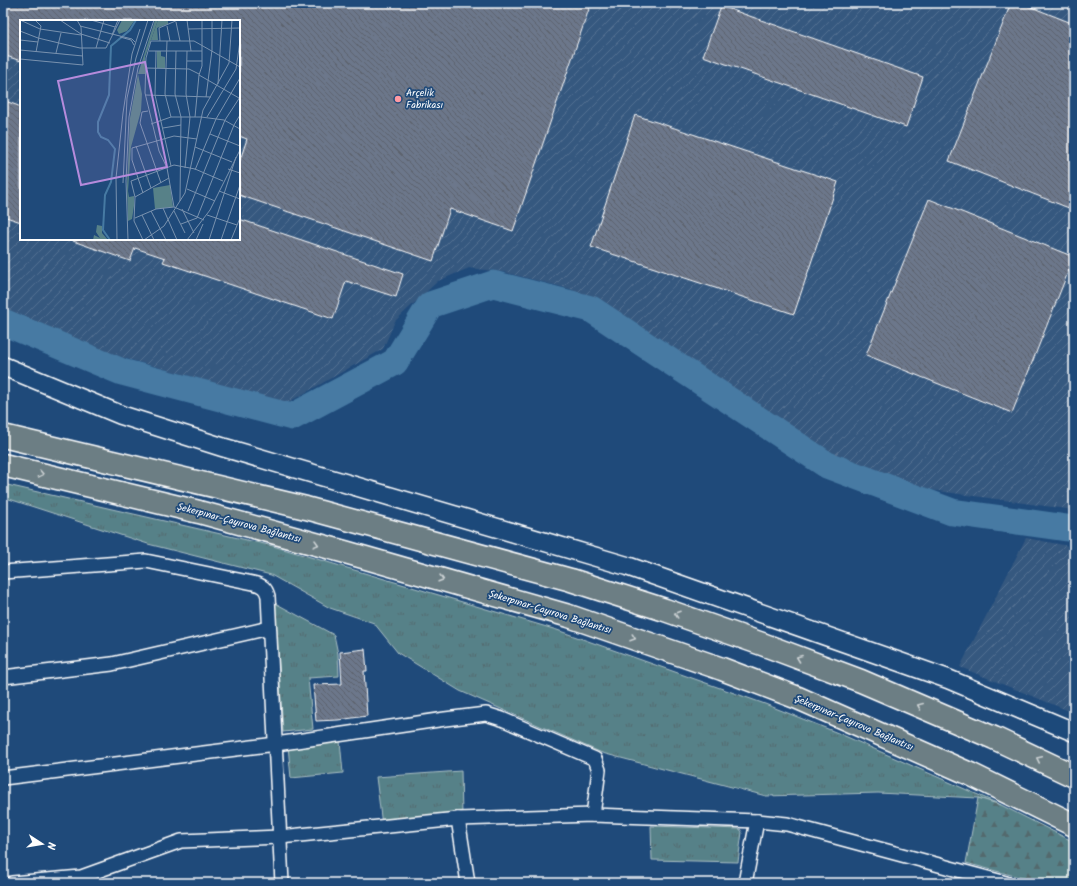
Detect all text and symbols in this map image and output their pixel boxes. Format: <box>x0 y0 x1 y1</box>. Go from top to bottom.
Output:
inset map <box>20 20 240 240</box>
place label: Arçelik Fabrikası <box>406 85 444 113</box>
marker: Arçelik Fabrikası <box>393 94 403 104</box>
one-way arrow <box>38 470 44 478</box>
street label: Şekerpınar-Çayırova Bağlantısı <box>175 499 303 547</box>
one-way arrow <box>313 539 320 548</box>
one-way arrow <box>438 574 445 583</box>
street label: Şekerpınar-Çayırova Bağlantısı <box>486 586 614 638</box>
one-way arrow <box>674 610 681 619</box>
one-way arrow <box>629 633 636 642</box>
one-way arrow <box>796 655 803 663</box>
street label: Şekerpınar-Çayırova Bağlantısı <box>792 691 916 756</box>
one-way arrow <box>917 703 924 711</box>
one-way arrow <box>1036 756 1043 764</box>
north arrow <box>22 824 62 864</box>
text: N <box>41 841 60 851</box>

